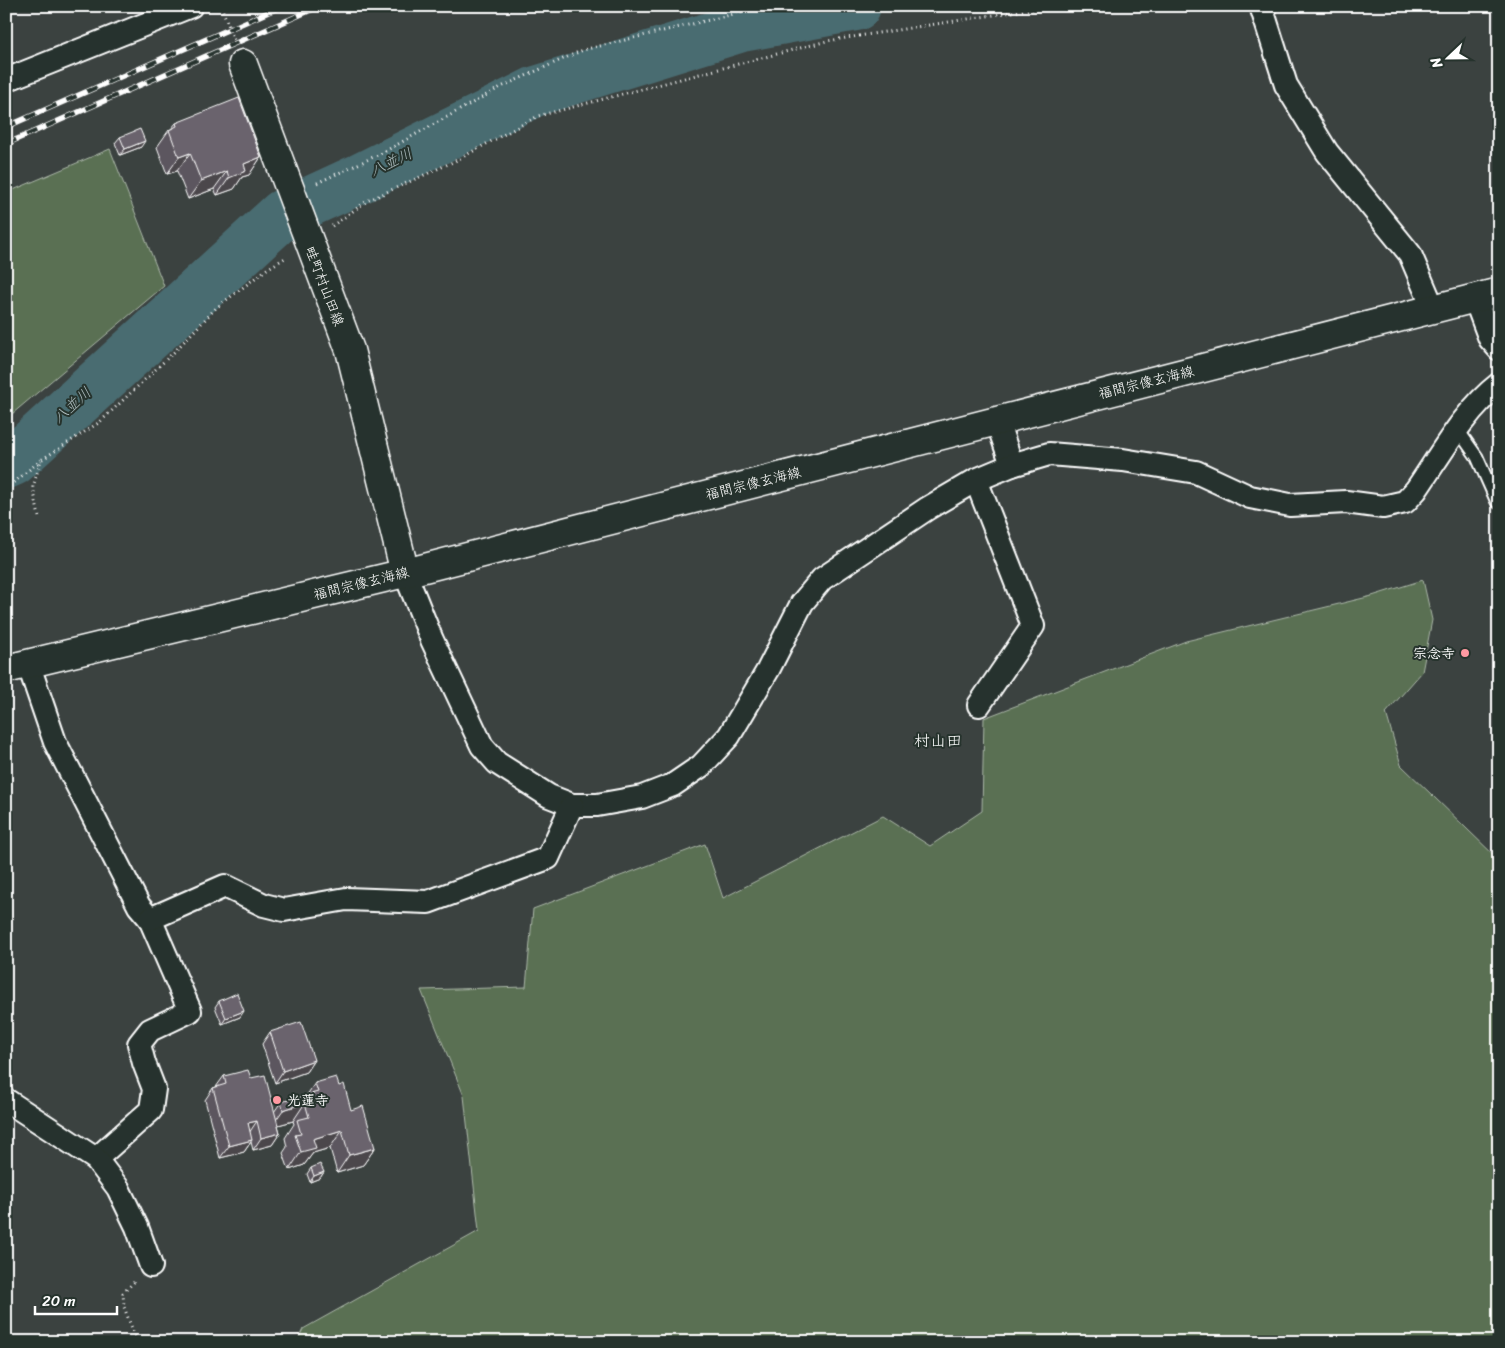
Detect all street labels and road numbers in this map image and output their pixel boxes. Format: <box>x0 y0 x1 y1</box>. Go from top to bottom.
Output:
street label: 畦町村山田線 <box>298 242 351 330</box>
street label: 福間宗像玄海線 <box>1096 359 1197 406</box>
street label: 福間宗像玄海線 <box>703 460 804 507</box>
street label: 福間宗像玄海線 <box>311 560 412 607</box>

